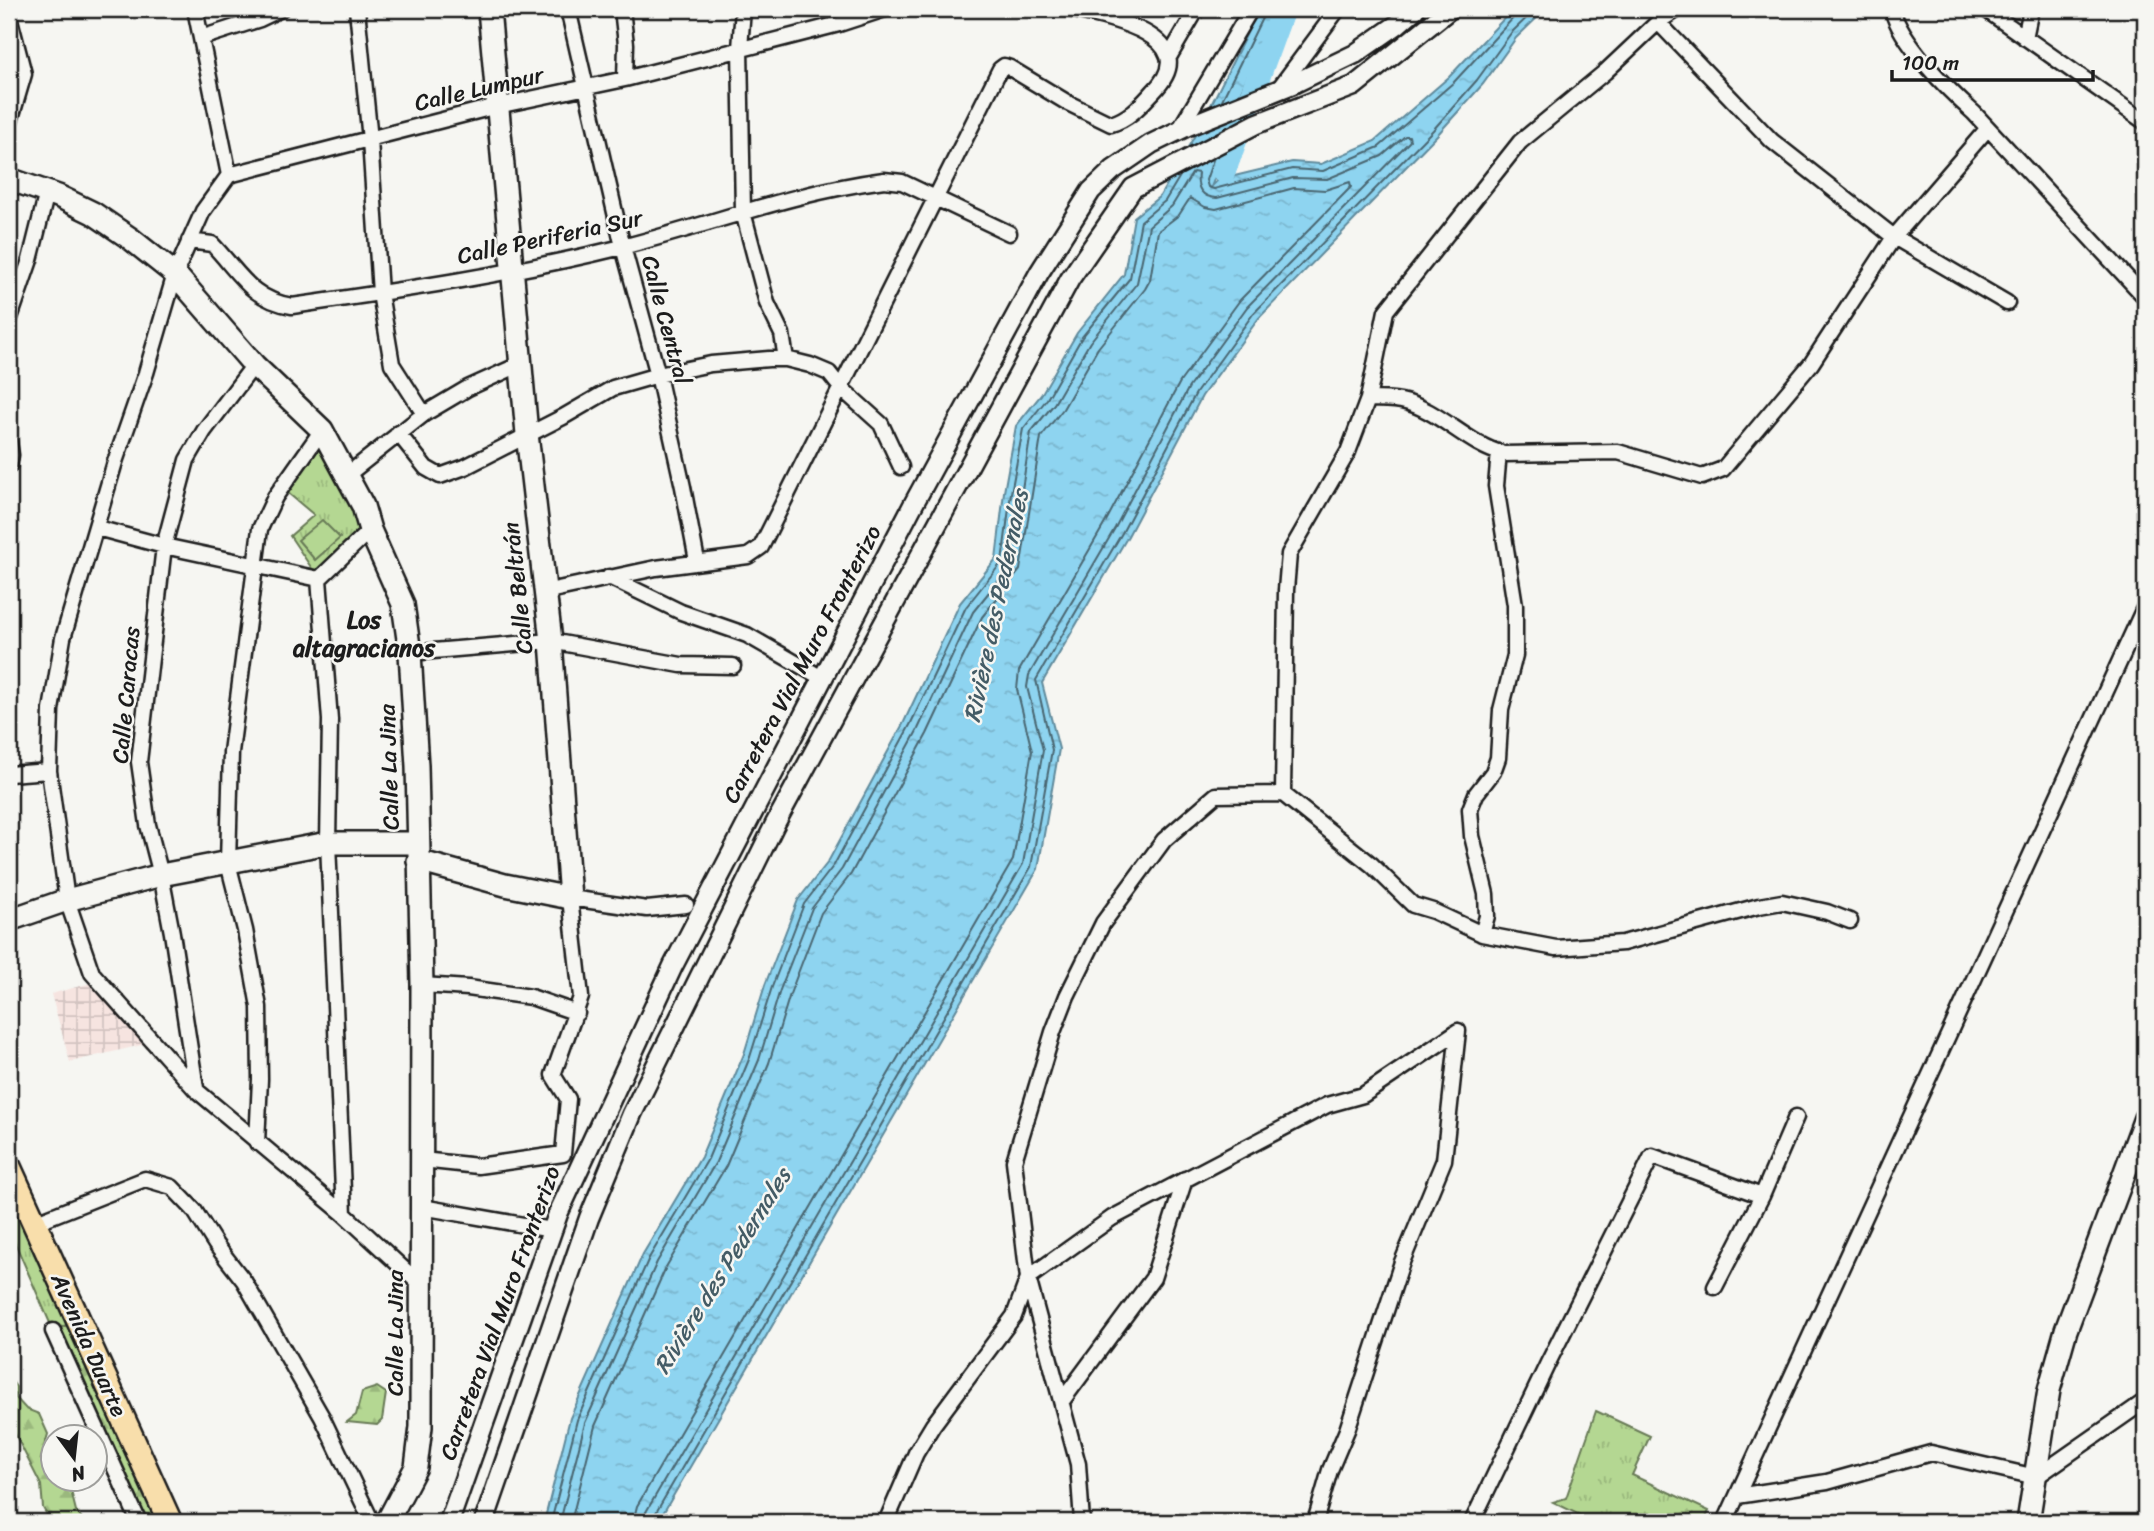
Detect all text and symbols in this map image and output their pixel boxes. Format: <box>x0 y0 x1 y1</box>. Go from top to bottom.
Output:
scale bar <box>1892 38 2093 82</box>
text: 100 m <box>1902 44 1959 82</box>
street label: Calle Lumpur <box>410 54 549 124</box>
street label: Calle Periferia Sur <box>453 197 648 277</box>
street label: Calle Central <box>629 251 703 390</box>
water label: Rivière des Pedernales <box>951 483 1042 726</box>
street label: Carretera Vial Muro Fronterizo <box>711 517 893 811</box>
street label: Calle Beltrán <box>491 519 545 656</box>
district label: Los altagracianos <box>292 599 436 669</box>
street label: Calle Caracas <box>100 624 152 765</box>
street label: Calle La Jina <box>366 703 412 831</box>
water label: Rivière des Pedernales <box>642 1157 804 1382</box>
street label: Carretera Vial Muro Fronterizo <box>428 1160 572 1466</box>
street label: Avenida Duarte <box>39 1265 139 1424</box>
street label: Calle La Jina <box>375 1270 416 1396</box>
north arrow <box>38 1422 108 1492</box>
text: N <box>67 1456 90 1492</box>

